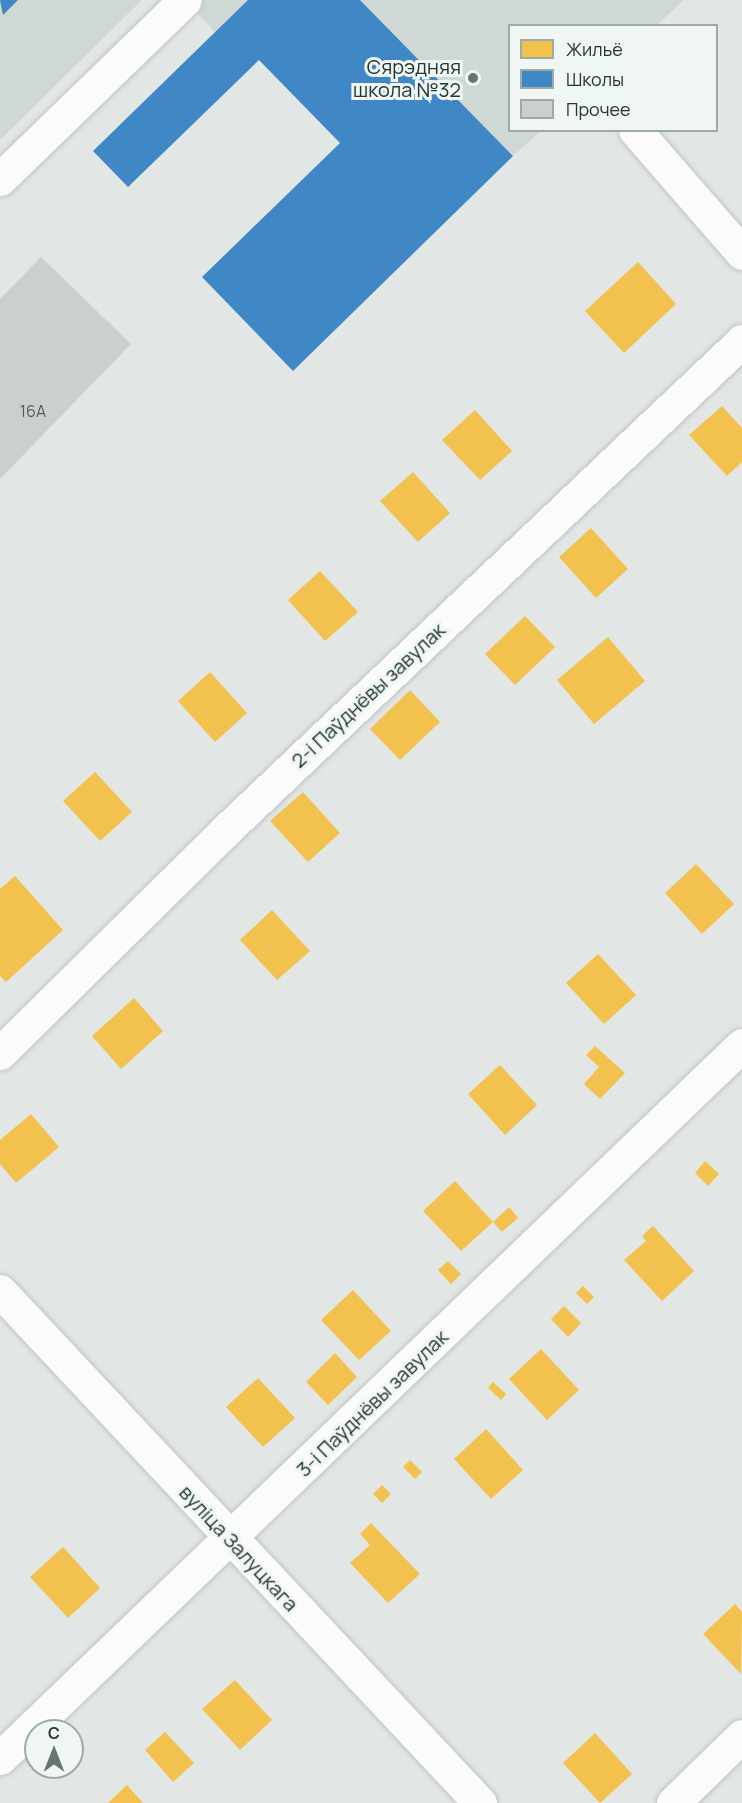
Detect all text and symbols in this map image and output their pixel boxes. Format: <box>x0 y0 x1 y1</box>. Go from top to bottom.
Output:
legend <box>508 24 718 132</box>
text: Жильё <box>566 37 623 61</box>
place label: Сярэдняя школа №32 <box>353 54 461 101</box>
text: Школы <box>566 67 624 91</box>
marker: Сярэдняя школа №32 <box>466 71 480 85</box>
text: Прочее <box>566 97 631 121</box>
house number: 16А <box>20 401 46 421</box>
street label: 2-і Паўднёвы завулак <box>286 618 450 772</box>
street label: 3-і Паўднёвы завулак <box>291 1325 453 1481</box>
street label: вуліца Залуцкага <box>175 1480 303 1616</box>
north arrow <box>24 1719 84 1779</box>
text: С <box>48 1722 60 1744</box>

